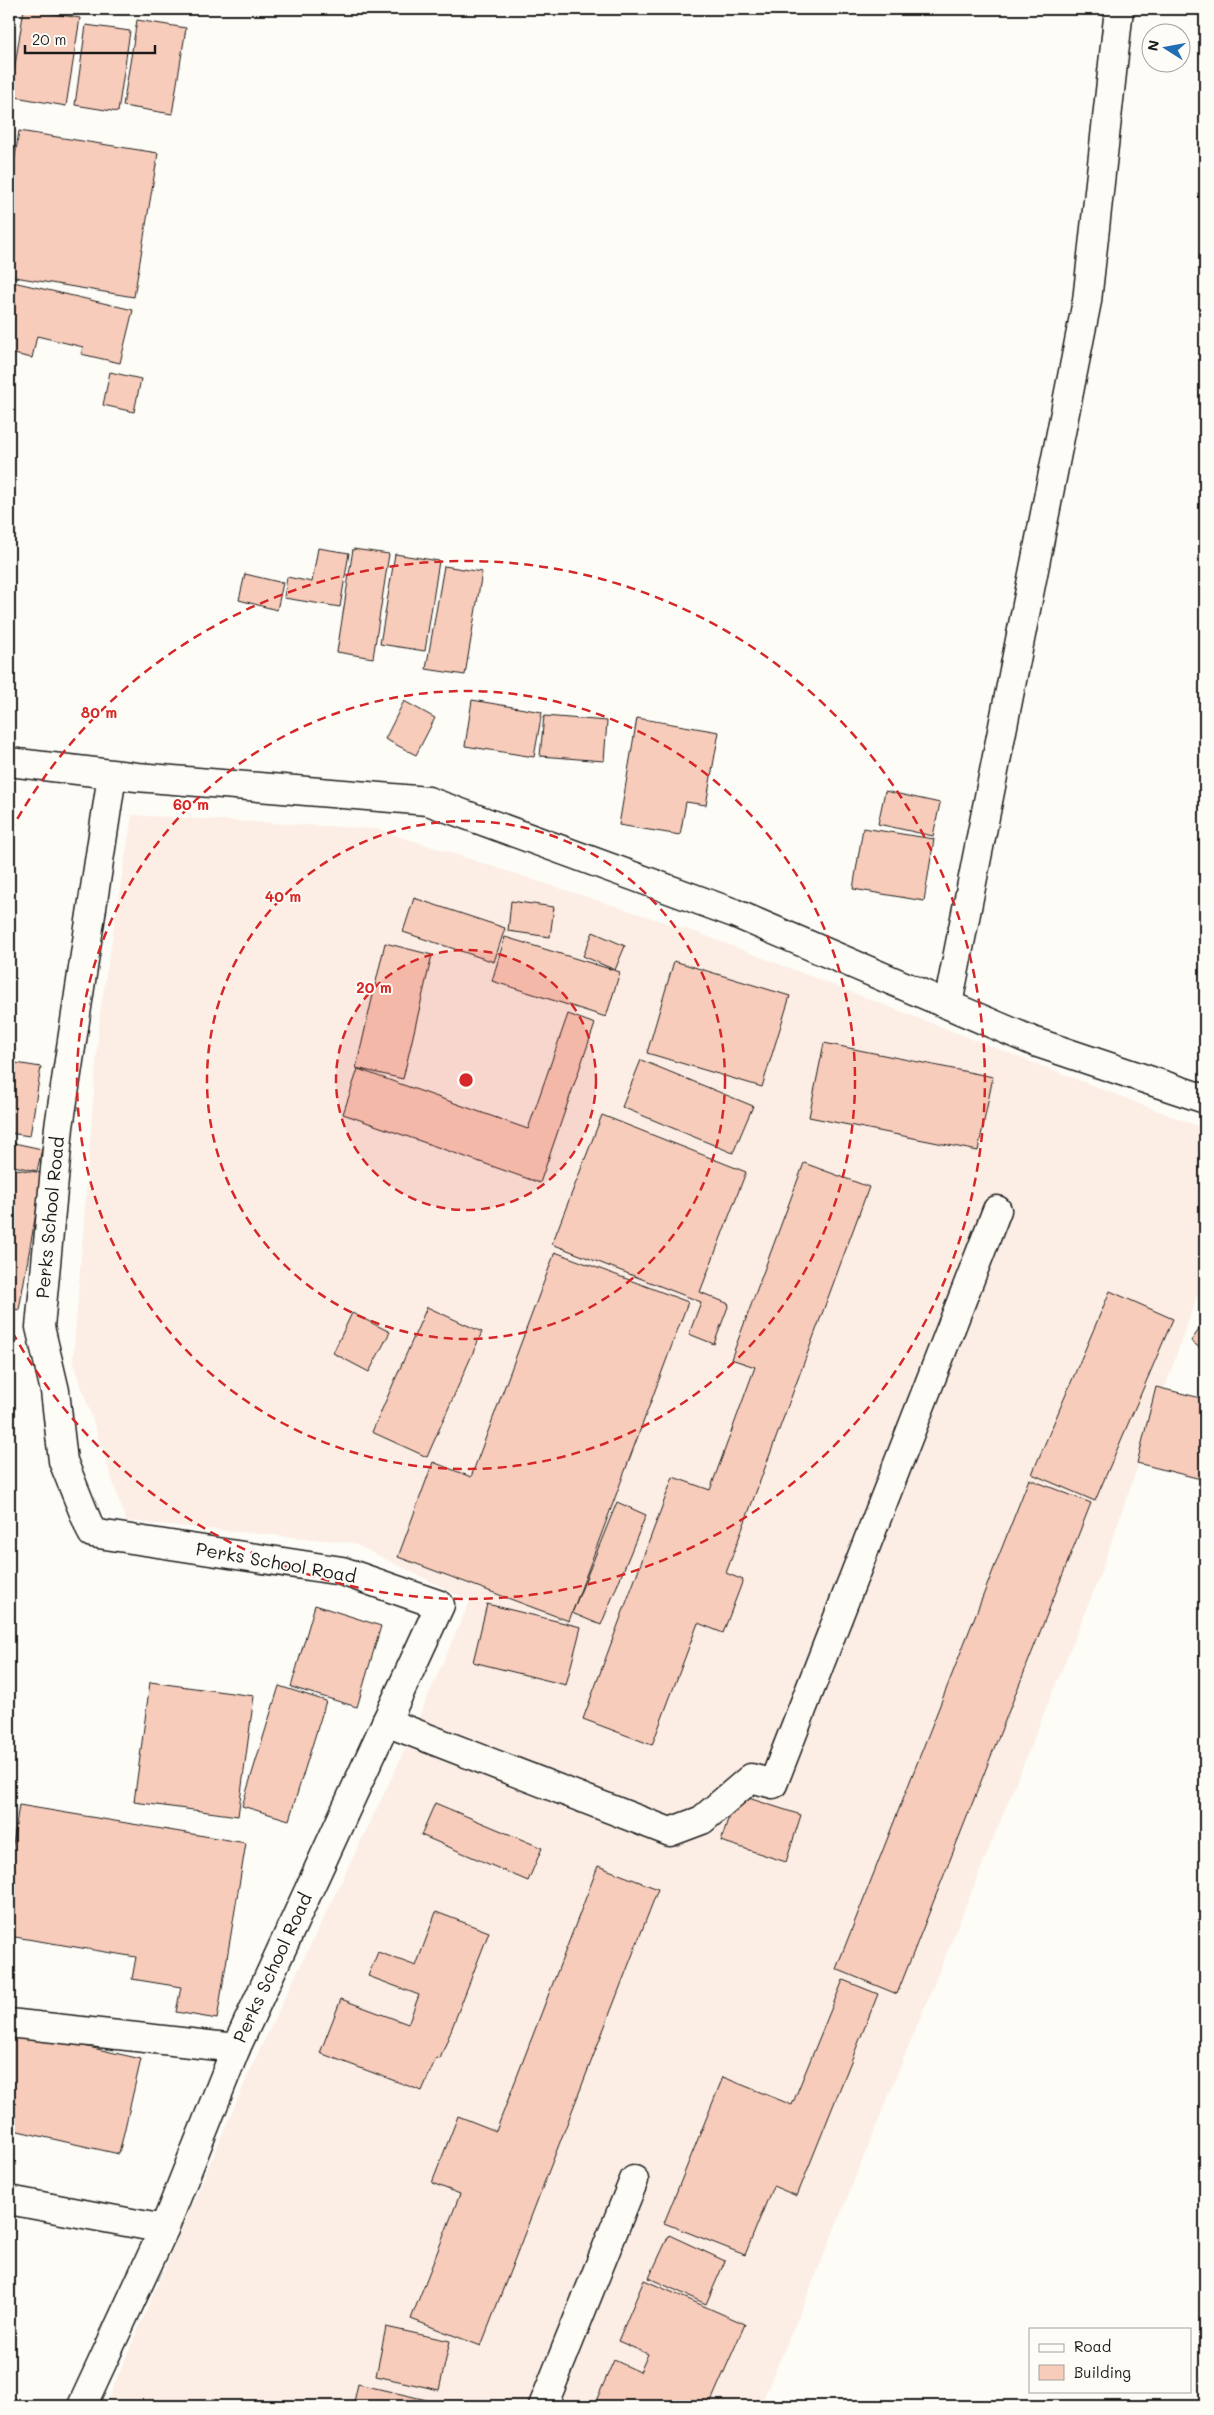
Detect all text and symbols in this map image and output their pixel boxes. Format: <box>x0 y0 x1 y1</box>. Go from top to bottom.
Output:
scale bar <box>25 22 155 54</box>
north arrow <box>1142 22 1192 72</box>
text: 20 m <box>32 29 66 49</box>
text: N <box>1142 38 1163 52</box>
text: 80 m <box>81 702 117 722</box>
text: 60 m <box>173 794 209 814</box>
text: 40 m <box>265 886 301 906</box>
text: 20 m <box>356 977 392 997</box>
centre of rings <box>457 1071 475 1089</box>
street label: Perks School Road <box>30 1135 69 1300</box>
street label: Perks School Road <box>194 1536 358 1588</box>
street label: Perks School Road <box>227 1889 317 2046</box>
legend <box>1029 2328 1192 2392</box>
text: Road <box>1074 2336 1111 2356</box>
text: Building <box>1074 2362 1131 2382</box>

